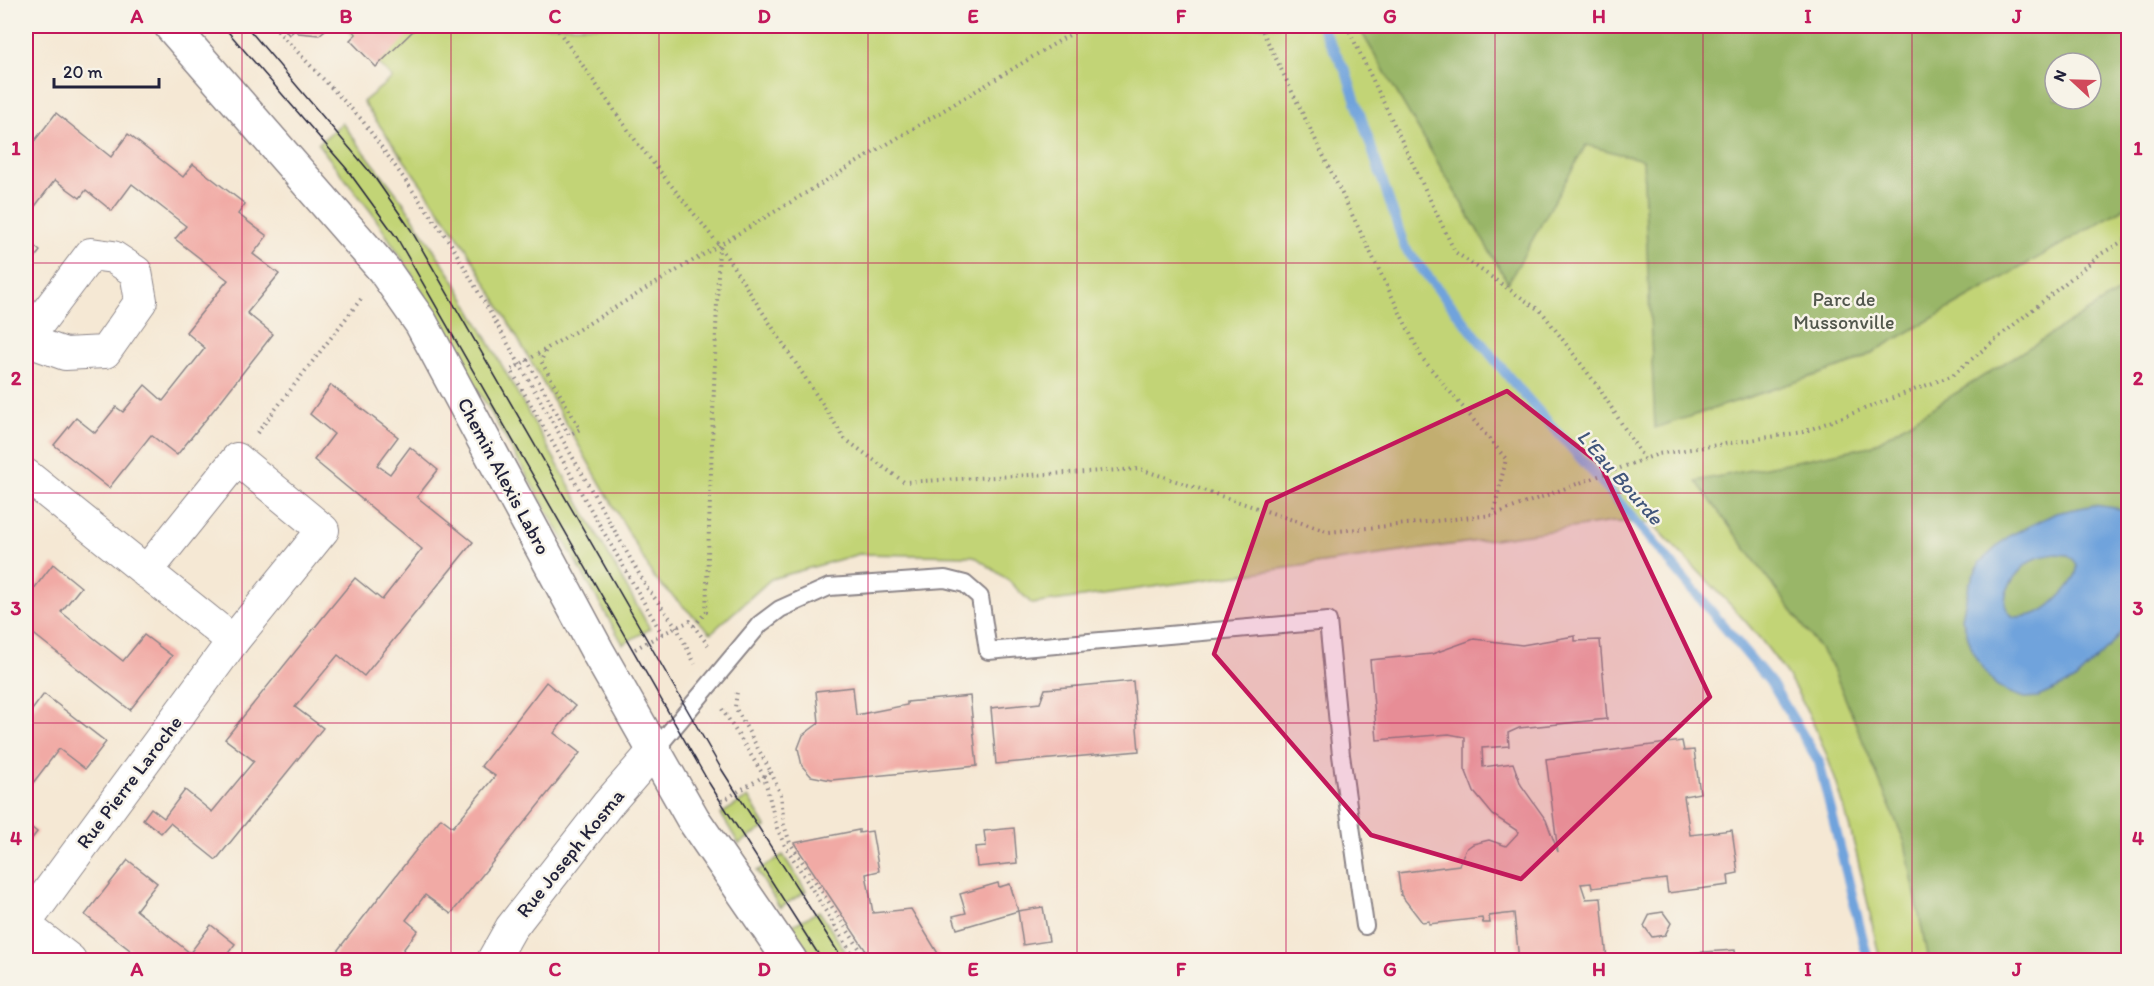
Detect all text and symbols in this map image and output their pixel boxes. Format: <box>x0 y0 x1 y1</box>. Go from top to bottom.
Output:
text: A <box>130 4 144 28</box>
text: B <box>340 4 353 28</box>
text: C <box>549 4 562 28</box>
text: D <box>757 4 771 28</box>
text: E <box>967 4 979 28</box>
text: F <box>1176 4 1187 28</box>
text: G <box>1383 4 1397 28</box>
text: H <box>1592 4 1606 28</box>
text: I <box>1804 4 1812 28</box>
text: J <box>2011 4 2022 28</box>
scale bar <box>54 51 159 89</box>
north arrow <box>2043 51 2103 111</box>
text: 20 m <box>63 61 103 83</box>
text: N <box>2049 67 2070 84</box>
text: 1 <box>11 136 21 160</box>
text: 1 <box>2133 136 2143 160</box>
park label: Parc de Mussonville <box>1793 287 1895 334</box>
text: 2 <box>11 366 22 390</box>
text: 2 <box>2133 366 2144 390</box>
street label: Chemin Alexis Labro <box>452 393 556 559</box>
water label: L'Eau Bourde <box>1572 424 1669 530</box>
text: 3 <box>11 596 22 620</box>
text: 3 <box>2133 596 2144 620</box>
street label: Rue Pierre Laroche <box>71 711 187 853</box>
street label: Rue Joseph Kosma <box>511 783 630 922</box>
text: 4 <box>10 826 22 850</box>
text: 4 <box>2132 826 2144 850</box>
text: A <box>130 957 144 981</box>
text: B <box>340 957 353 981</box>
text: C <box>549 957 562 981</box>
text: D <box>757 957 771 981</box>
text: E <box>967 957 979 981</box>
text: F <box>1176 957 1187 981</box>
text: G <box>1383 957 1397 981</box>
text: H <box>1592 957 1606 981</box>
text: I <box>1804 957 1812 981</box>
text: J <box>2011 957 2022 981</box>

